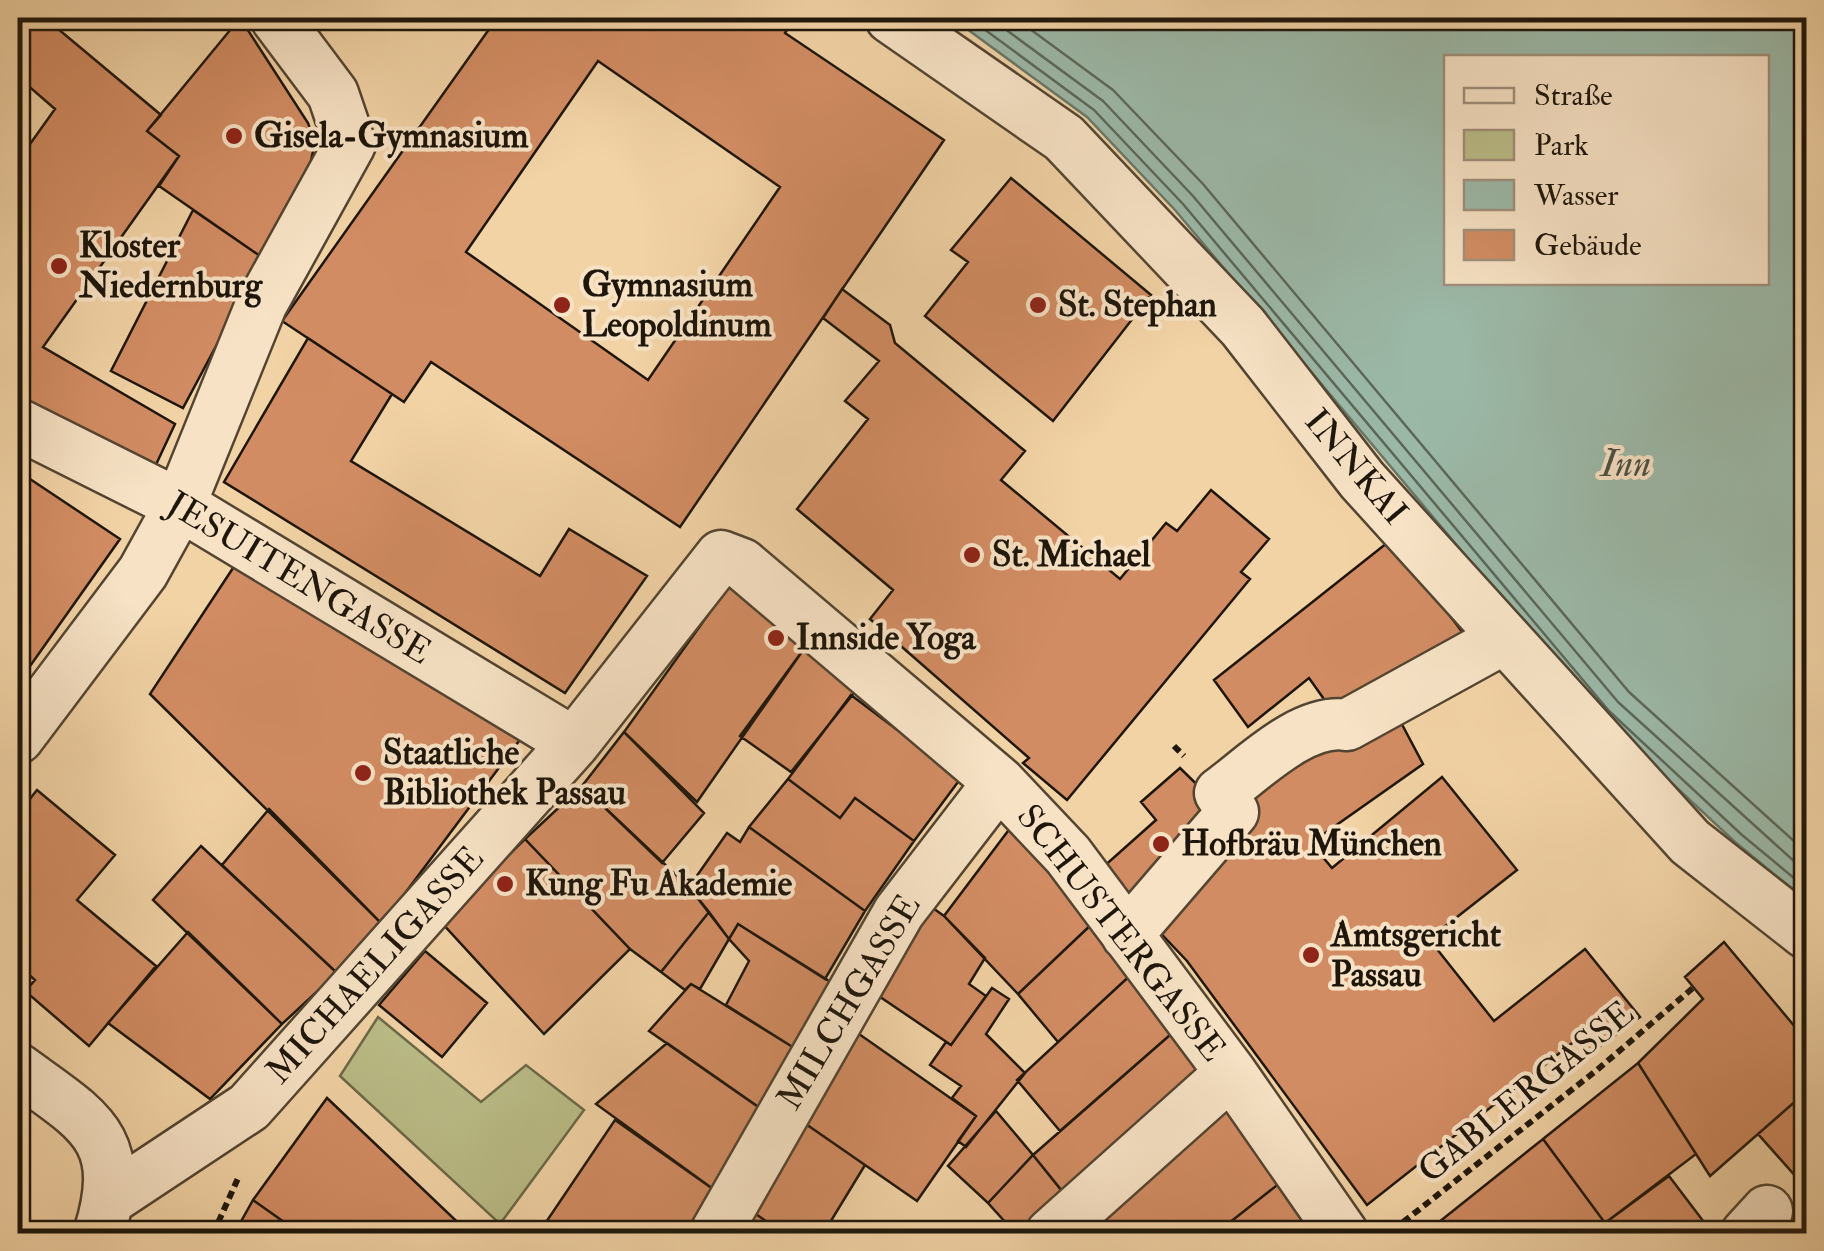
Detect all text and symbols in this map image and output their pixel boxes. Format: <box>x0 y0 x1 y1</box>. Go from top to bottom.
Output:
legend <box>1444 55 1769 285</box>
text: Straße <box>1534 77 1613 114</box>
place label: Gisela-Gymnasium <box>254 114 529 159</box>
marker: Gisela-Gymnasium <box>223 125 245 147</box>
text: Park <box>1534 127 1589 164</box>
text: Wasser <box>1533 177 1619 214</box>
place label: Kloster Niedernburg <box>78 224 264 308</box>
text: Gebäude <box>1534 227 1642 264</box>
marker: Kloster Niedernburg <box>48 255 70 277</box>
place label: Gymnasium Leopoldinum <box>582 263 772 347</box>
place label: St. Stephan <box>1058 283 1217 327</box>
marker: Gymnasium Leopoldinum <box>551 294 573 316</box>
marker: St. Stephan <box>1027 294 1049 316</box>
street label: INNKAI <box>1295 400 1417 534</box>
water label: Inn <box>1599 440 1651 488</box>
street label: JESUITENGASSE <box>158 481 439 674</box>
place label: St. Michael <box>992 533 1151 577</box>
marker: St. Michael <box>961 544 983 566</box>
place label: Innside Yoga <box>796 616 977 660</box>
marker: Innside Yoga <box>765 627 787 649</box>
place label: Staatliche Bibliothek Passau <box>383 731 626 815</box>
marker: Staatliche Bibliothek Passau <box>352 762 374 784</box>
street label: SCHUSTERGASSE <box>1007 796 1235 1070</box>
place label: Hofbräu München <box>1181 822 1442 866</box>
marker: Hofbräu München <box>1150 833 1172 855</box>
street label: MICHAELIGASSE <box>257 837 493 1093</box>
place label: Kung Fu Akademie <box>525 862 792 906</box>
marker: Kung Fu Akademie <box>494 873 516 895</box>
street label: MILCHGASSE <box>768 886 930 1118</box>
place label: Amtsgericht Passau <box>1329 913 1502 997</box>
marker: Amtsgericht Passau <box>1300 944 1322 966</box>
street label: GABLERGASSE <box>1409 991 1643 1193</box>

